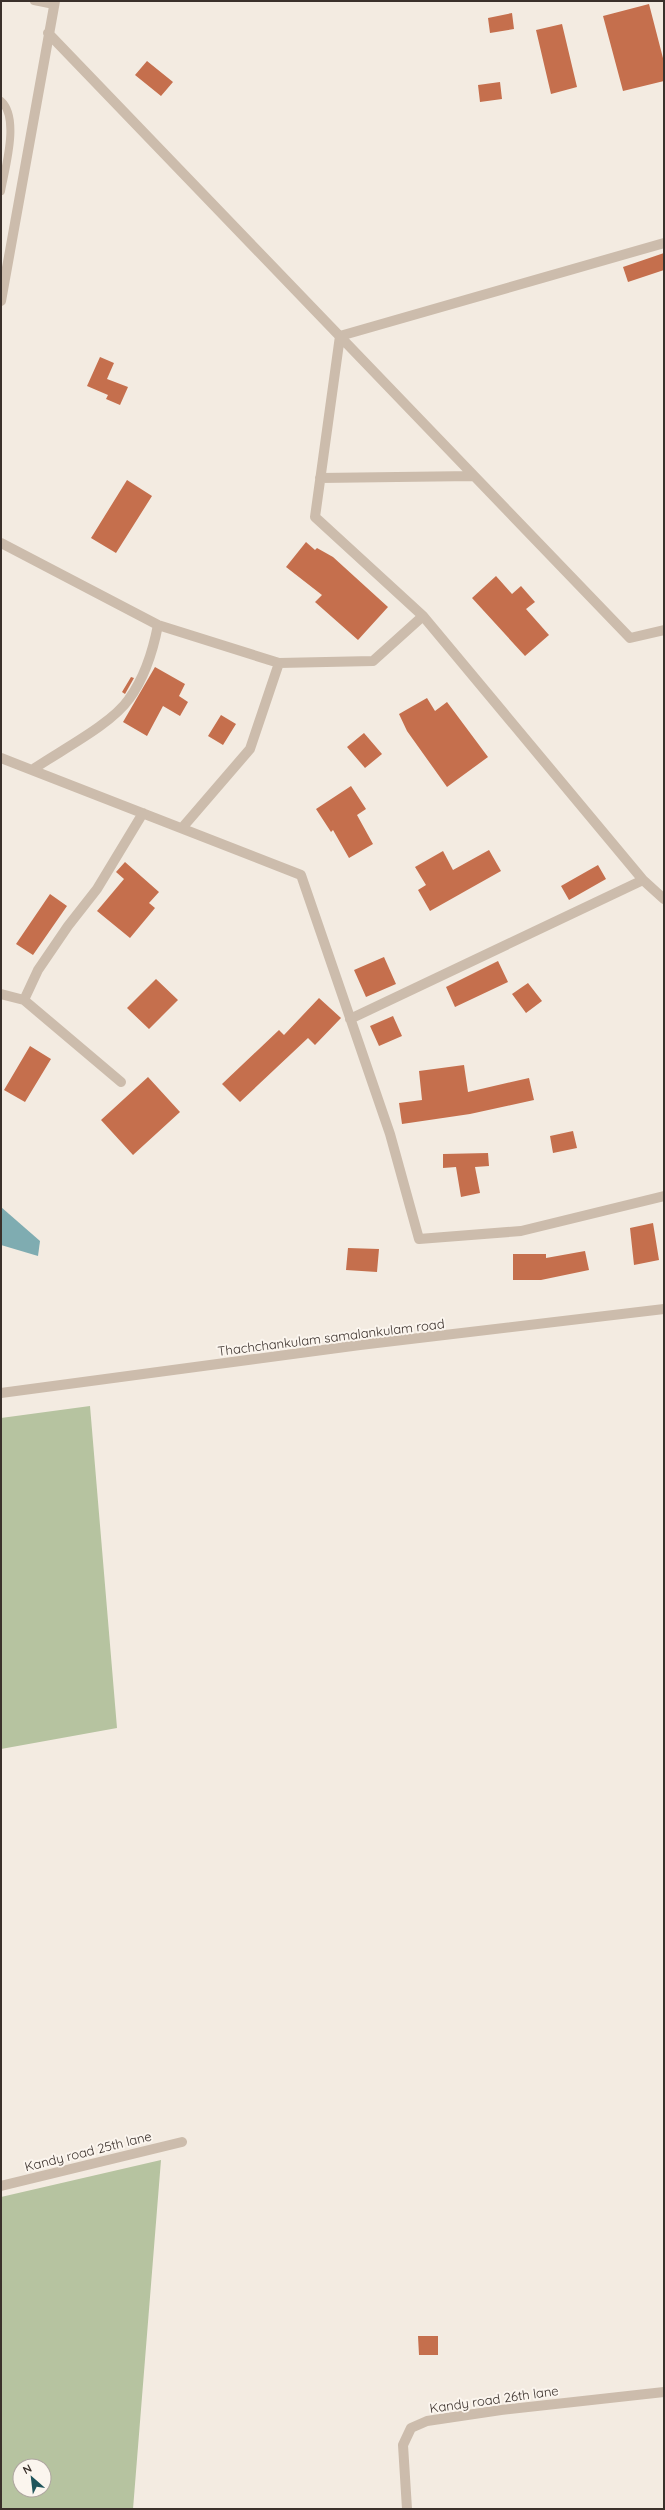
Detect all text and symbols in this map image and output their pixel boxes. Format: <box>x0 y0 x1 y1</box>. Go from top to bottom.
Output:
street label: Thachchankulam samalankulam road <box>217 1315 445 1359</box>
street label: Kandy road 25th lane <box>23 2127 153 2175</box>
street label: Kandy road 26th lane <box>428 2382 560 2416</box>
north arrow <box>12 2458 52 2498</box>
text: N <box>20 2461 34 2477</box>

